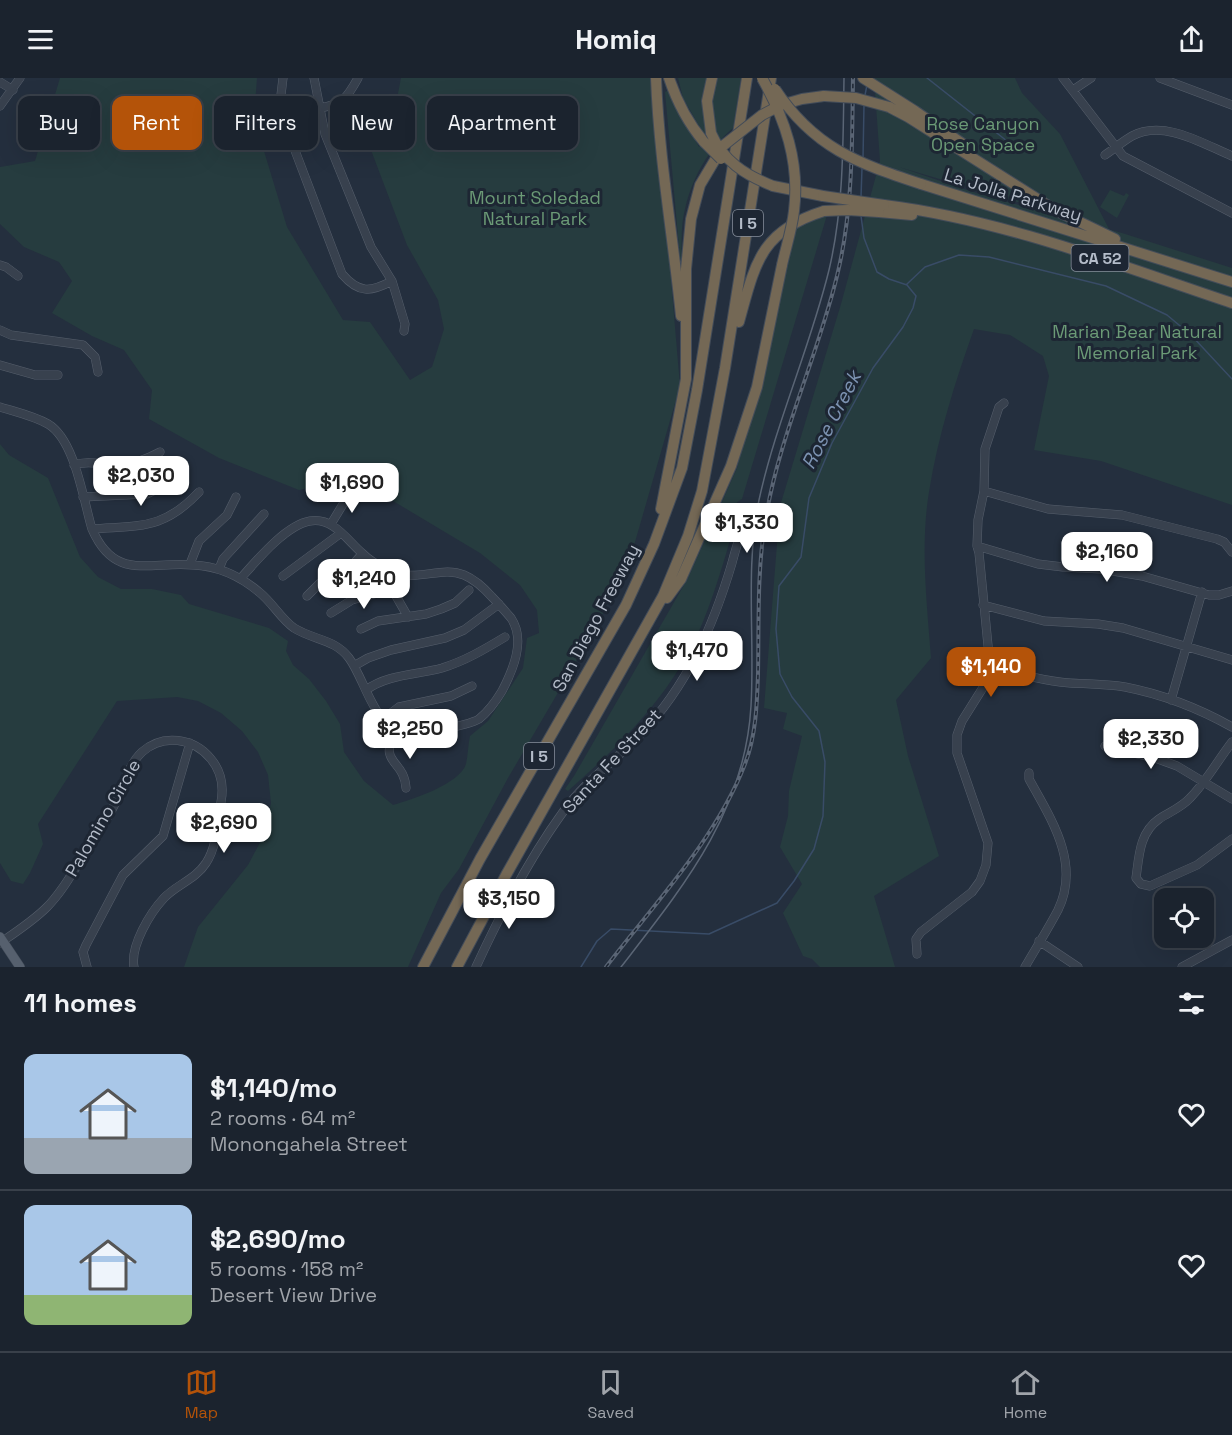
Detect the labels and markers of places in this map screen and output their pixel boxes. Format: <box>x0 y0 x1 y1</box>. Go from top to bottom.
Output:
pin: $2,030 <box>92 456 190 507</box>
pin: $1,690 <box>303 463 401 514</box>
pin: $1,330 <box>698 503 796 554</box>
pin: $2,160 <box>1058 532 1156 583</box>
pin: $1,240 <box>315 559 413 610</box>
pin: $1,470 <box>648 631 746 682</box>
pin: $1,140 <box>942 647 1040 698</box>
pin: $2,250 <box>361 709 459 760</box>
pin: $2,330 <box>1102 719 1200 770</box>
pin: $2,690 <box>175 803 273 854</box>
pin: $3,150 <box>460 879 558 930</box>

